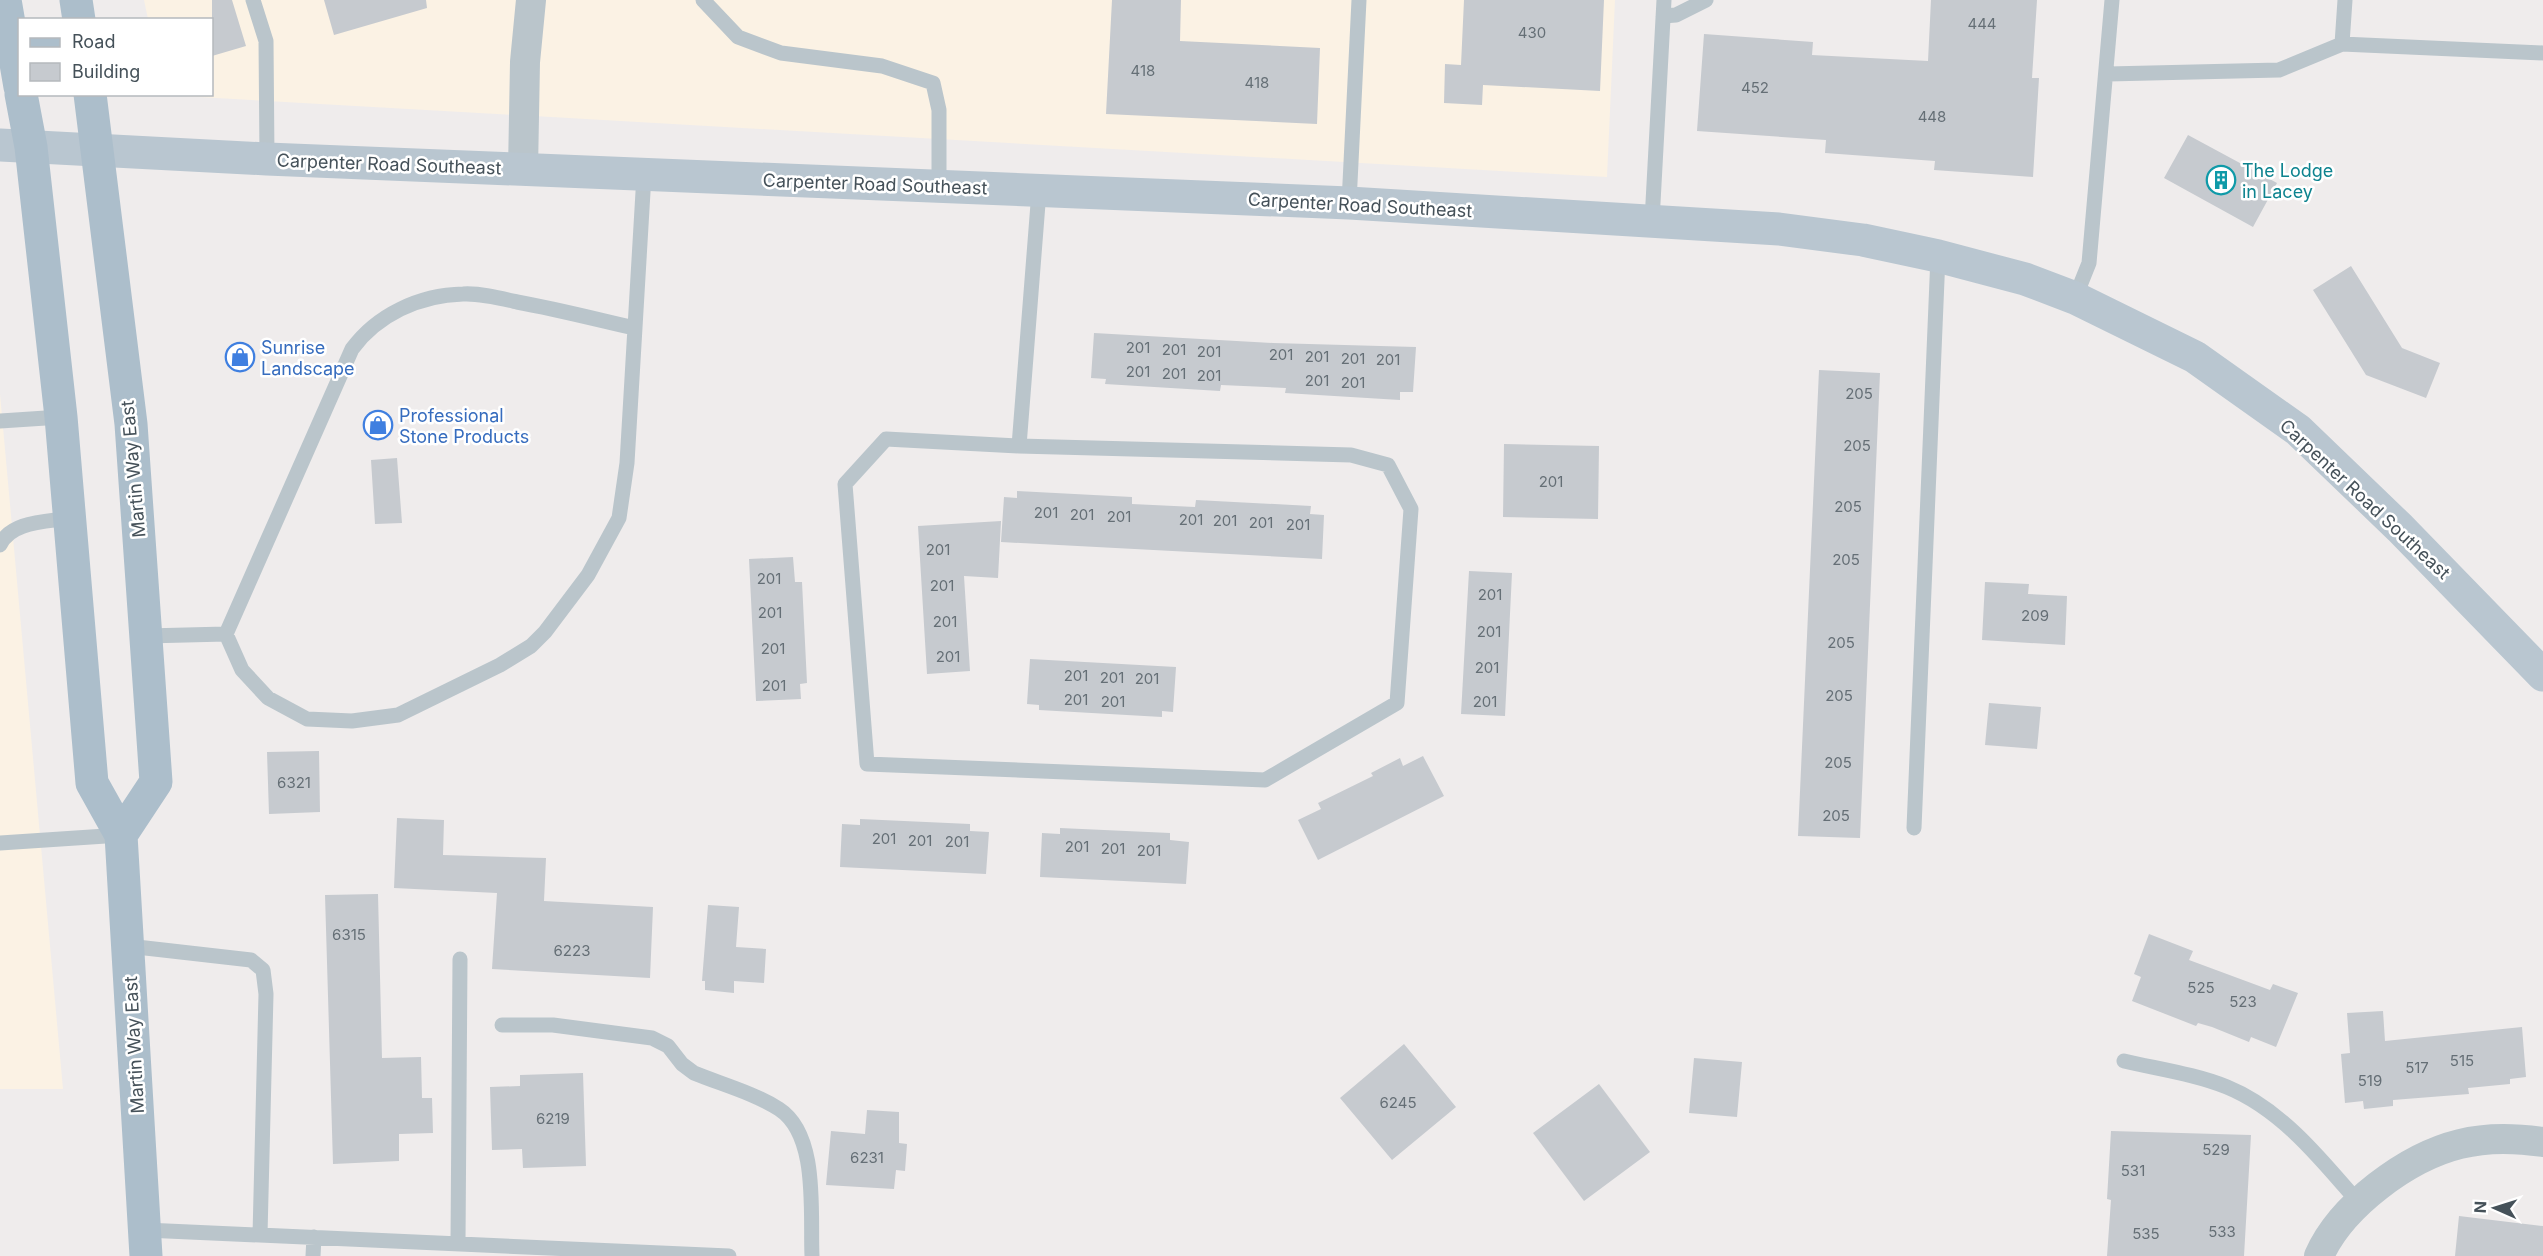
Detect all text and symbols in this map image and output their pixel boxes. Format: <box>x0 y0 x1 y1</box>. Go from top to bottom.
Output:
house number: 444 <box>1967 14 1997 33</box>
legend <box>18 18 213 96</box>
house number: 430 <box>1518 23 1546 42</box>
text: Road <box>72 31 115 52</box>
text: Building <box>72 61 140 82</box>
house number: 418 <box>1131 61 1155 80</box>
house number: 418 <box>1245 73 1269 92</box>
house number: 452 <box>1741 78 1769 97</box>
house number: 448 <box>1918 107 1946 126</box>
street label: Carpenter Road Southeast <box>276 150 502 178</box>
place label: The Lodge in Lacey <box>2242 160 2333 202</box>
building icon: The Lodge in Lacey <box>2205 164 2237 196</box>
street label: Carpenter Road Southeast <box>762 170 988 198</box>
street label: Carpenter Road Southeast <box>1247 189 1473 221</box>
place label: Sunrise Landscape <box>261 337 355 379</box>
house number: 201 <box>1126 338 1150 357</box>
house number: 201 <box>1162 340 1186 359</box>
shop icon: Sunrise Landscape <box>224 341 256 373</box>
house number: 201 <box>1197 342 1221 361</box>
house number: 201 <box>1269 345 1293 364</box>
house number: 201 <box>1305 347 1329 366</box>
house number: 201 <box>1341 349 1365 368</box>
house number: 201 <box>1376 350 1400 369</box>
house number: 201 <box>1126 362 1150 381</box>
house number: 201 <box>1162 364 1186 383</box>
house number: 201 <box>1197 366 1221 385</box>
house number: 201 <box>1305 371 1329 390</box>
house number: 201 <box>1341 373 1365 392</box>
house number: 205 <box>1845 384 1873 403</box>
street label: Martin Way East <box>117 399 149 538</box>
place label: Professional Stone Products <box>399 405 529 447</box>
shop icon: Professional Stone Products <box>362 409 394 441</box>
street label: Carpenter Road Southeast <box>2276 415 2454 583</box>
house number: 205 <box>1843 436 1871 455</box>
house number: 201 <box>1539 472 1563 491</box>
house number: 205 <box>1834 497 1862 516</box>
house number: 201 <box>1034 503 1058 522</box>
house number: 201 <box>1070 505 1094 524</box>
house number: 201 <box>1107 507 1131 526</box>
house number: 201 <box>1179 510 1203 529</box>
house number: 201 <box>1213 511 1237 530</box>
house number: 201 <box>1249 513 1273 532</box>
house number: 201 <box>1286 515 1310 534</box>
house number: 201 <box>926 540 950 559</box>
house number: 205 <box>1832 550 1860 569</box>
house number: 201 <box>757 569 781 588</box>
house number: 201 <box>930 576 954 595</box>
house number: 201 <box>1478 585 1502 604</box>
house number: 201 <box>758 603 782 622</box>
house number: 209 <box>2021 606 2049 625</box>
house number: 201 <box>933 612 957 631</box>
house number: 201 <box>1477 622 1501 641</box>
house number: 205 <box>1827 633 1855 652</box>
house number: 201 <box>761 639 785 658</box>
house number: 201 <box>936 647 960 666</box>
house number: 201 <box>1475 658 1499 677</box>
house number: 201 <box>1064 666 1088 685</box>
house number: 201 <box>1100 668 1124 687</box>
house number: 201 <box>1135 669 1159 688</box>
house number: 201 <box>762 676 786 695</box>
house number: 205 <box>1825 686 1853 705</box>
house number: 201 <box>1064 690 1088 709</box>
house number: 201 <box>1101 692 1125 711</box>
house number: 201 <box>1473 692 1497 711</box>
house number: 205 <box>1824 753 1852 772</box>
house number: 6321 <box>277 773 311 792</box>
house number: 205 <box>1822 806 1850 825</box>
house number: 201 <box>872 829 896 848</box>
house number: 201 <box>908 831 932 850</box>
house number: 201 <box>945 832 969 851</box>
house number: 201 <box>1065 837 1089 856</box>
house number: 201 <box>1101 839 1125 858</box>
house number: 201 <box>1137 841 1161 860</box>
house number: 6315 <box>332 925 366 944</box>
house number: 6223 <box>554 941 590 960</box>
street label: Martin Way East <box>120 976 148 1114</box>
house number: 525 <box>2187 978 2215 997</box>
house number: 523 <box>2229 992 2257 1011</box>
house number: 515 <box>2450 1051 2474 1070</box>
house number: 517 <box>2405 1058 2429 1077</box>
house number: 519 <box>2358 1071 2382 1090</box>
house number: 6245 <box>1379 1093 1417 1112</box>
house number: 6219 <box>536 1109 570 1128</box>
house number: 529 <box>2202 1140 2230 1159</box>
house number: 6231 <box>850 1148 884 1167</box>
house number: 531 <box>2121 1161 2145 1180</box>
north arrow <box>2465 1178 2525 1238</box>
text: N <box>2470 1201 2490 1214</box>
house number: 533 <box>2208 1222 2236 1241</box>
house number: 535 <box>2132 1224 2160 1243</box>

